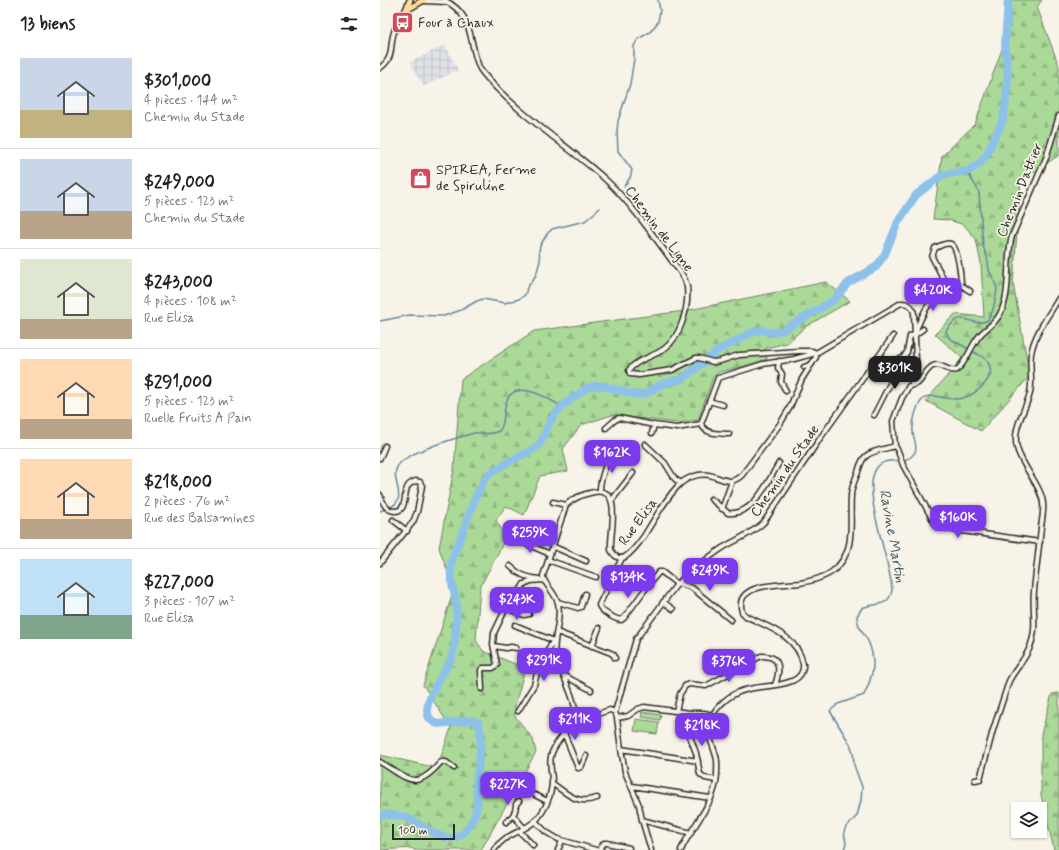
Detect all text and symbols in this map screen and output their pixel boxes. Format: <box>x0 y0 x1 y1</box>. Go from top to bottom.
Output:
bus stop icon: Four à Chaux <box>390 10 416 36</box>
text: 13 biens <box>20 13 76 35</box>
icon: filters <box>338 13 360 35</box>
place label: Four à Chaux <box>418 14 494 32</box>
text: $301,000 <box>144 70 211 92</box>
icon: home <box>52 74 100 122</box>
text: 4 pièces · 144 m² <box>144 92 238 109</box>
text: Chemin du Stade <box>144 109 245 126</box>
street label: Chemin Dattier <box>993 140 1047 240</box>
place label: SPIREA, Ferme de Spiruline <box>436 161 536 195</box>
shop icon: SPIREA, Ferme de Spiruline <box>408 165 434 191</box>
text: $249,000 <box>144 171 215 193</box>
icon: home <box>52 175 100 223</box>
street label: Chemin de Ligne <box>621 182 697 276</box>
text: 5 pièces · 123 m² <box>144 193 234 210</box>
text: Chemin du Stade <box>144 210 245 227</box>
text: $243,000 <box>144 271 213 293</box>
icon: home <box>52 275 100 323</box>
pin: $420K <box>905 278 961 312</box>
text: $420K <box>913 282 953 299</box>
text: 4 pièces · 108 m² <box>144 293 236 310</box>
text: Rue Elisa <box>144 310 194 327</box>
pin: $301K <box>867 356 923 390</box>
text: $301K <box>877 360 913 377</box>
text: $291,000 <box>144 371 212 393</box>
icon: home <box>52 375 100 423</box>
text: 5 pièces · 123 m² <box>144 393 234 410</box>
text: Ruelle Fruits A Pain <box>144 410 252 427</box>
street label: Chemin du Stade <box>746 421 824 521</box>
pin: $162K <box>584 440 640 474</box>
text: $162K <box>593 444 631 461</box>
text: $218,000 <box>144 471 212 493</box>
icon: home <box>52 475 100 523</box>
water label: Ravine Martin <box>874 488 910 585</box>
text: 2 pièces · 76 m² <box>144 493 230 510</box>
street label: Rue Elisa <box>615 495 661 549</box>
pin: $160K <box>930 505 986 539</box>
text: $160K <box>939 509 977 526</box>
text: Rue des Balsamines <box>144 510 255 527</box>
pin: $259K <box>502 520 558 554</box>
text: $259K <box>512 524 548 541</box>
pin: $249K <box>682 558 738 592</box>
text: $249K <box>691 562 729 579</box>
pin: $134K <box>600 565 656 599</box>
text: $134K <box>610 569 646 586</box>
text: $227,000 <box>144 571 214 593</box>
icon: home <box>52 575 100 623</box>
pin: $243K <box>489 587 545 621</box>
text: $243K <box>499 591 535 608</box>
text: 3 pièces · 107 m² <box>144 593 235 610</box>
text: Rue Elisa <box>144 610 194 627</box>
pin: $291K <box>516 648 572 682</box>
pin: $376K <box>701 649 757 683</box>
text: $291K <box>526 652 562 669</box>
text: $376K <box>711 653 747 670</box>
pin: $211K <box>547 707 603 741</box>
text: $211K <box>558 711 592 728</box>
pin: $218K <box>674 713 730 747</box>
text: $218K <box>684 717 720 734</box>
pin: $227K <box>480 772 536 806</box>
text: $227K <box>489 776 527 793</box>
map controls <box>1011 802 1047 838</box>
button: layers <box>1011 802 1047 838</box>
scale bar <box>392 822 455 841</box>
text: 100 m <box>398 824 428 838</box>

